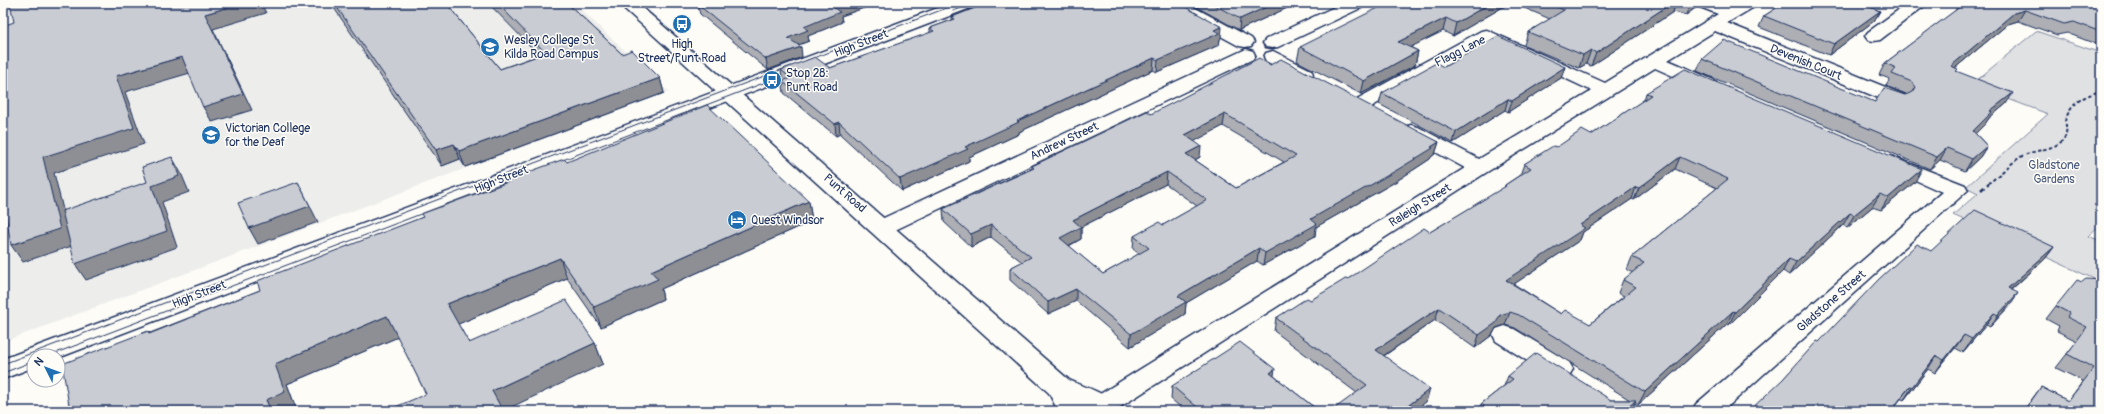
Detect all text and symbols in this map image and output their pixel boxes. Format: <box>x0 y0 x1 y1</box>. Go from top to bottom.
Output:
bus stop icon: High Street/Punt Road <box>671 13 693 35</box>
street label: High Street <box>832 26 890 61</box>
street label: Flagg Lane <box>1432 32 1488 71</box>
place label: Wesley College St Kilda Road Campus <box>504 33 599 62</box>
school or university icon: Wesley College St Kilda Road Campus <box>479 36 501 58</box>
place label: High Street/Punt Road <box>638 37 726 66</box>
street label: Devenish Court <box>1768 41 1844 84</box>
place label: Stop 28: Punt Road <box>786 66 838 95</box>
bus stop icon: Stop 28: Punt Road <box>761 69 783 91</box>
street label: Andrew Street <box>1028 119 1101 164</box>
place label: Victorian College for the Deaf <box>225 121 310 150</box>
school or university icon: Victorian College for the Deaf <box>200 124 222 146</box>
park label: Gladstone Gardens <box>2028 158 2080 187</box>
street label: High Street <box>472 162 530 197</box>
street label: Punt Road <box>820 171 869 216</box>
street label: Raleigh Street <box>1386 180 1454 230</box>
hotel icon: Quest Windsor <box>726 209 748 231</box>
place label: Quest Windsor <box>751 213 825 228</box>
street label: Gladstone Street <box>1794 267 1869 335</box>
street label: High Street <box>170 277 228 312</box>
north arrow <box>26 348 66 388</box>
text: N <box>32 354 47 369</box>

